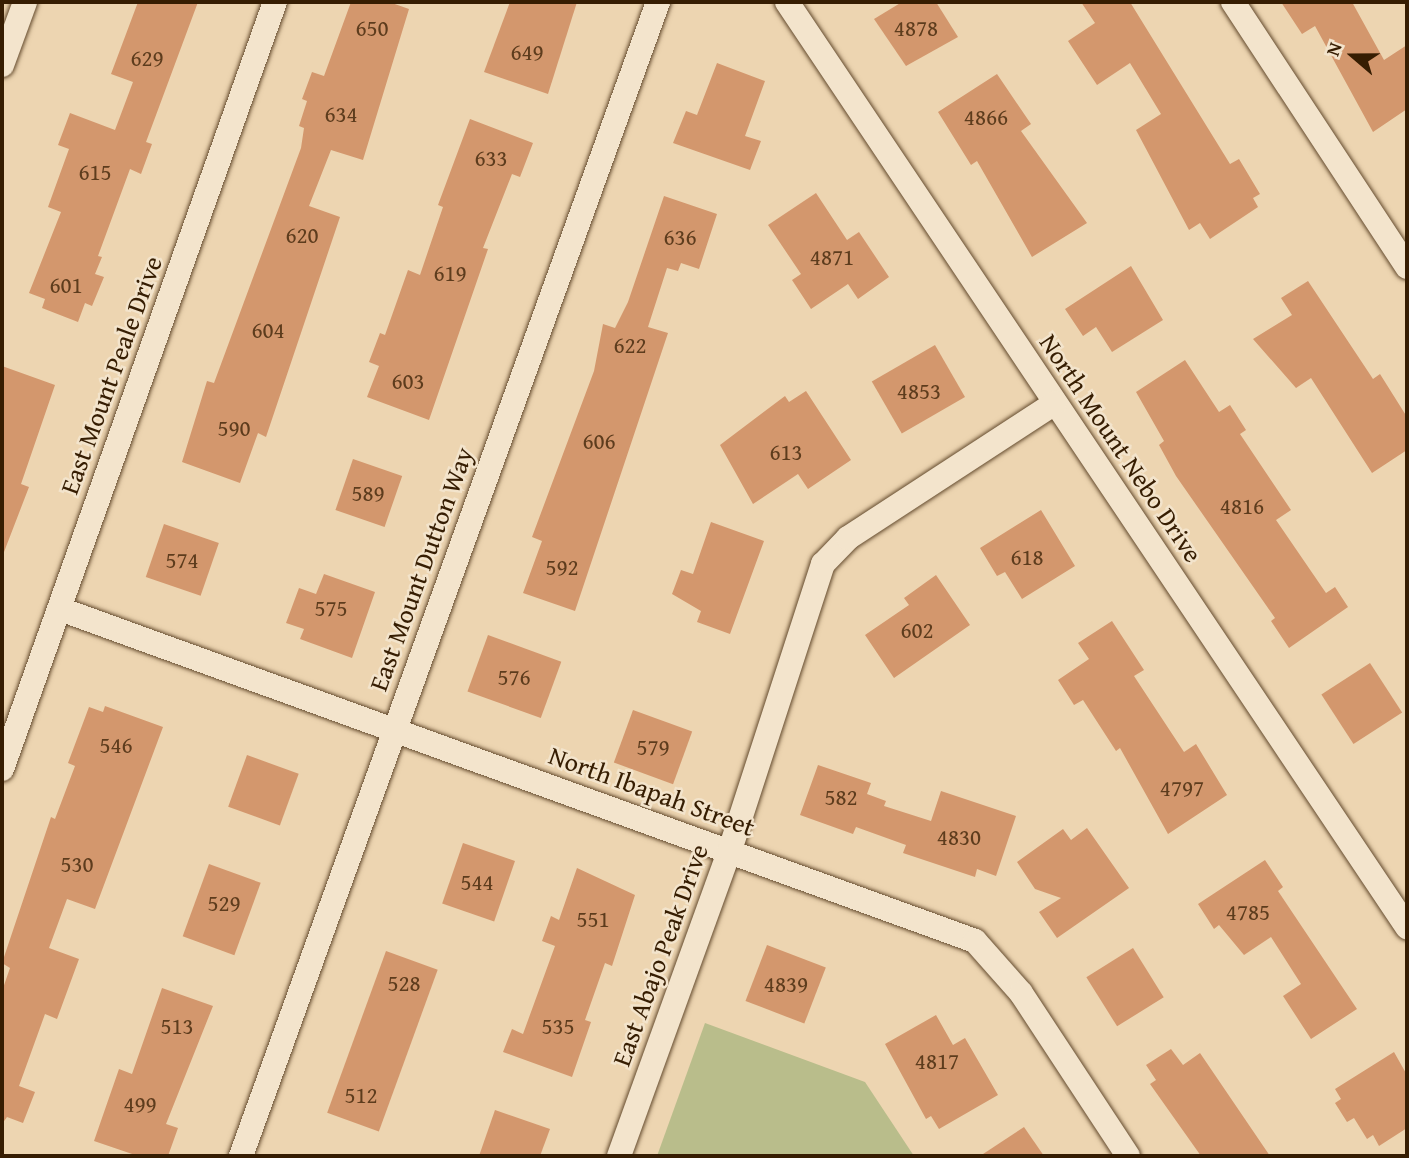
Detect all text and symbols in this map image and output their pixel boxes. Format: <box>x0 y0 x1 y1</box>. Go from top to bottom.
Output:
house number: 650 <box>355 14 389 42</box>
house number: 4878 <box>894 14 938 42</box>
north arrow <box>1318 21 1388 91</box>
house number: 649 <box>510 38 544 66</box>
text: N <box>1318 38 1349 60</box>
house number: 629 <box>130 44 164 72</box>
house number: 634 <box>324 100 358 128</box>
house number: 4866 <box>964 103 1008 131</box>
house number: 633 <box>474 144 508 172</box>
house number: 615 <box>78 158 112 186</box>
house number: 620 <box>285 221 319 249</box>
house number: 636 <box>663 223 697 251</box>
house number: 4871 <box>810 243 854 271</box>
street label: East Mount Peale Drive <box>53 252 169 498</box>
house number: 619 <box>433 259 467 287</box>
house number: 601 <box>49 271 83 299</box>
house number: 604 <box>251 316 285 344</box>
street label: North Mount Nebo Drive <box>1033 328 1209 568</box>
house number: 622 <box>613 331 647 359</box>
house number: 603 <box>391 367 425 395</box>
house number: 4853 <box>897 377 941 405</box>
house number: 590 <box>217 414 251 442</box>
house number: 606 <box>582 427 616 455</box>
house number: 613 <box>769 438 803 466</box>
street label: East Mount Dutton Way <box>362 443 480 695</box>
house number: 589 <box>351 479 385 507</box>
house number: 4816 <box>1220 492 1264 520</box>
house number: 618 <box>1010 543 1044 571</box>
house number: 574 <box>165 546 199 574</box>
house number: 592 <box>545 553 579 581</box>
house number: 575 <box>314 594 348 622</box>
house number: 602 <box>900 616 934 644</box>
house number: 576 <box>497 663 531 691</box>
house number: 546 <box>99 731 133 759</box>
house number: 579 <box>636 733 670 761</box>
street label: North Ibapah Street <box>545 739 759 843</box>
house number: 4797 <box>1160 774 1204 802</box>
house number: 582 <box>824 783 858 811</box>
house number: 4830 <box>937 823 981 851</box>
street label: East Abajo Peak Drive <box>605 840 715 1070</box>
house number: 530 <box>60 850 94 878</box>
house number: 544 <box>460 868 494 896</box>
house number: 529 <box>207 889 241 917</box>
house number: 4785 <box>1226 898 1270 926</box>
house number: 551 <box>576 905 610 933</box>
house number: 528 <box>387 969 421 997</box>
house number: 4839 <box>764 970 808 998</box>
house number: 513 <box>160 1012 194 1040</box>
house number: 535 <box>541 1012 575 1040</box>
house number: 4817 <box>915 1047 959 1075</box>
house number: 512 <box>344 1081 378 1109</box>
house number: 499 <box>123 1090 157 1118</box>

